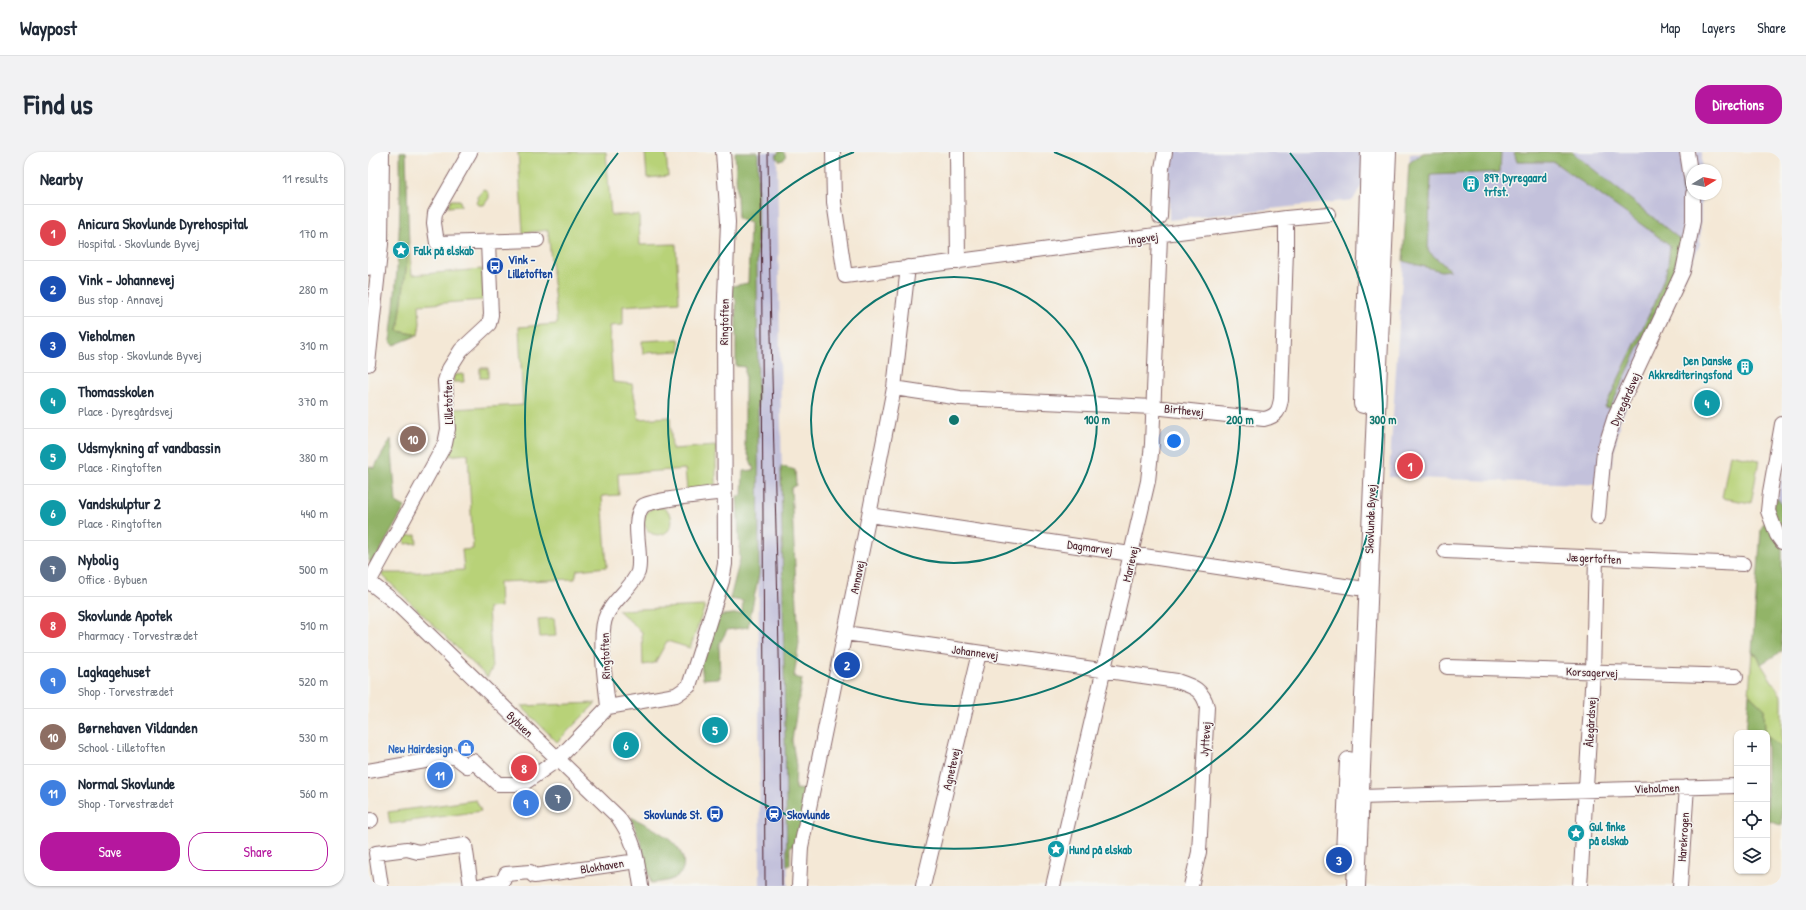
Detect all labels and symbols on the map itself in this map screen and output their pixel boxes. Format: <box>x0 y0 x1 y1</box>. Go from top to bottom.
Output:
north arrow <box>1686 164 1722 200</box>
place label: 897 Dyregaard trfst. <box>1483 169 1547 200</box>
building icon: 897 Dyregaard trfst. <box>1461 174 1481 194</box>
street label: Ingevej <box>1127 227 1160 249</box>
place icon: Falk på elskab <box>391 240 411 260</box>
place label: Falk på elskab <box>413 242 474 260</box>
place label: Vink - Lilletoften <box>508 251 553 282</box>
bus stop icon: Vink - Lilletoften <box>485 256 505 276</box>
street label: Ringtoften <box>715 299 733 345</box>
place label: Den Danske Akkrediteringsfond <box>1649 352 1732 384</box>
building icon: Den Danske Akkrediteringsfond <box>1735 357 1755 377</box>
street label: Dyregårdsvej <box>1606 370 1644 428</box>
street label: Lilletoften <box>439 380 457 424</box>
pin: 4 <box>1694 388 1720 418</box>
street label: Birthevej <box>1163 399 1205 421</box>
text: 100 m <box>1084 411 1110 428</box>
text: 200 m <box>1226 411 1254 428</box>
text: 300 m <box>1369 411 1397 428</box>
centre of rings <box>947 413 961 427</box>
pin: 10 <box>400 424 426 454</box>
your location <box>1164 431 1184 451</box>
pin: 1 <box>1397 451 1423 481</box>
street label: Skovlunde Byvej <box>1360 484 1380 554</box>
street label: Dagmarvej <box>1066 535 1114 559</box>
street label: Marievej <box>1118 544 1142 584</box>
street label: Jægertoften <box>1566 548 1622 568</box>
street label: Annavej <box>845 559 869 595</box>
street label: Ringtoften <box>596 632 614 680</box>
street label: Johannevej <box>951 640 1000 664</box>
pin: 2 <box>834 650 860 680</box>
street label: Korsagervej <box>1566 663 1619 681</box>
street label: Ålegårdsvej <box>1580 696 1600 748</box>
street label: Bybuen <box>503 707 537 741</box>
pin: 5 <box>702 715 728 745</box>
street label: Jyttevej <box>1195 721 1215 757</box>
pin: 6 <box>613 730 639 760</box>
shop icon: New Hairdesign <box>456 738 476 758</box>
place label: New Hairdesign <box>388 740 454 758</box>
street label: Agnetevej <box>938 746 964 792</box>
pin: 8 <box>511 753 537 783</box>
pin: 11 <box>427 760 453 790</box>
street label: Vieholmen <box>1634 779 1680 797</box>
pin: 7 <box>545 783 571 813</box>
pin: 9 <box>513 788 539 818</box>
bus stop icon: Skovlunde St. <box>705 804 725 824</box>
station icon: Skovlunde <box>764 804 784 824</box>
place label: Skovlunde St. <box>644 806 702 823</box>
place label: Skovlunde <box>787 806 830 823</box>
street label: Harekrogen <box>1673 812 1693 862</box>
place label: Gul finke på elskab <box>1589 818 1629 850</box>
place icon: Gul finke på elskab <box>1566 823 1586 843</box>
place icon: Hund på elskab <box>1046 839 1066 859</box>
place label: Hund på elskab <box>1069 841 1132 859</box>
pin: 3 <box>1326 845 1352 875</box>
street label: Blokhaven <box>579 854 625 878</box>

